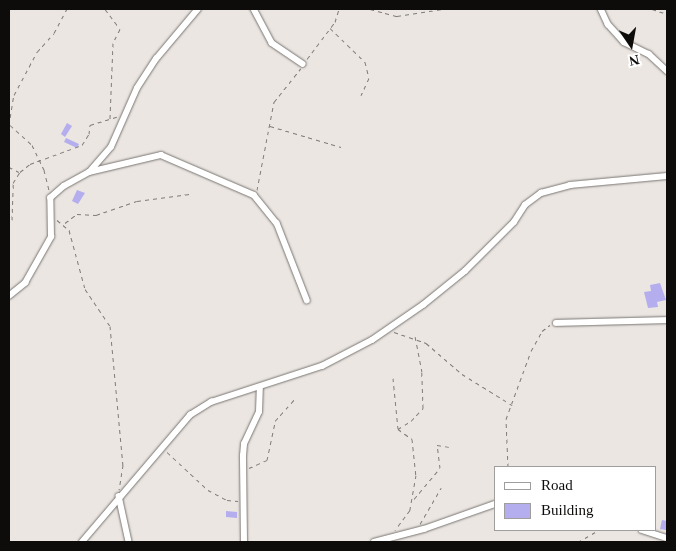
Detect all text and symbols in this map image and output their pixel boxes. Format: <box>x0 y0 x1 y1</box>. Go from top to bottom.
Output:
north arrow <box>606 20 656 70</box>
text: N <box>628 52 641 69</box>
legend <box>493 466 656 531</box>
text: Road <box>541 477 573 493</box>
text: Building <box>541 502 594 518</box>

